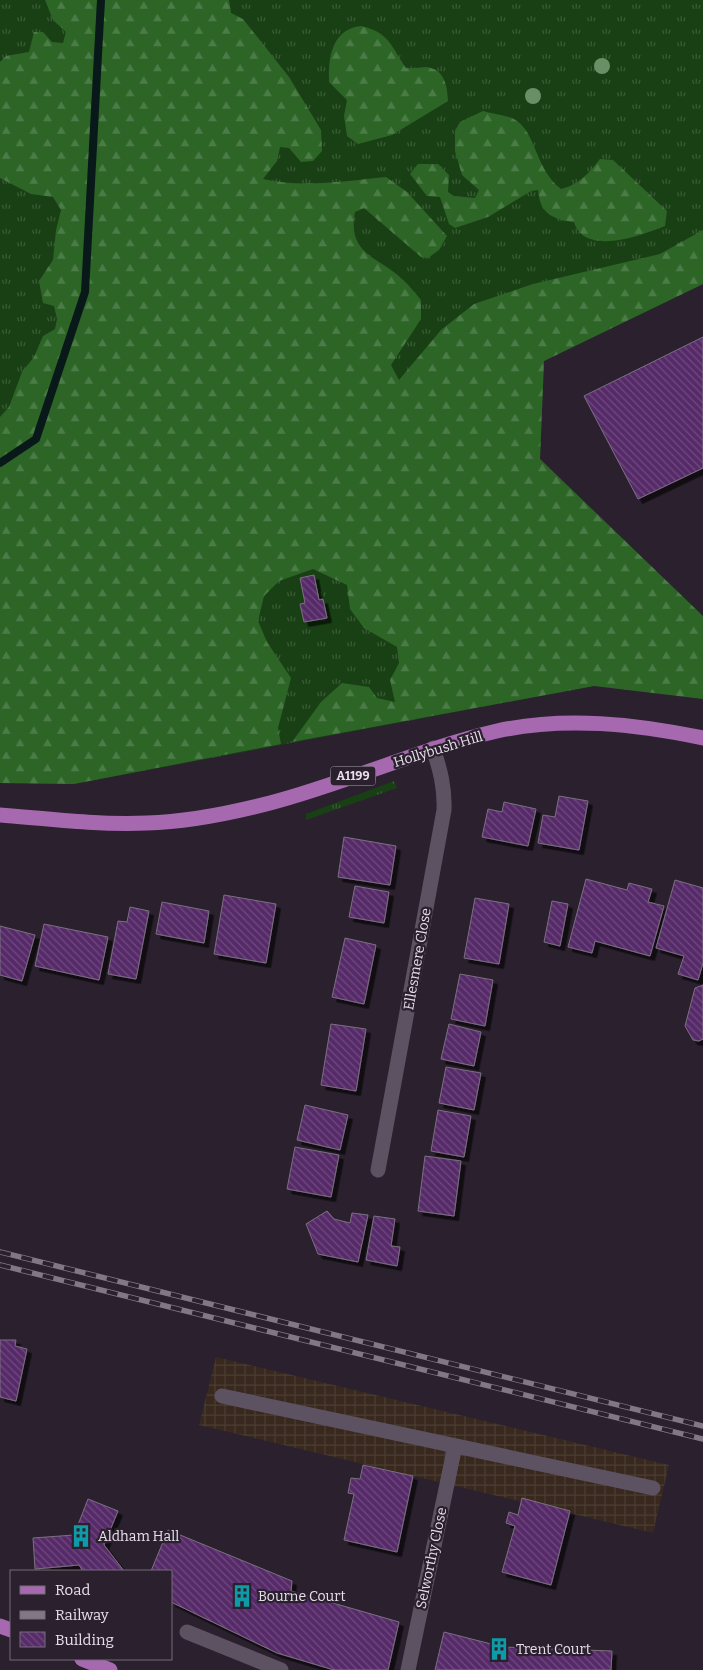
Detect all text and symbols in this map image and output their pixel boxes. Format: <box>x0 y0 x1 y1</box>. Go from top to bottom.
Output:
street label: Hollybush Hill <box>391 728 485 771</box>
road number: A1199 <box>330 766 376 786</box>
street label: Ellesmere Close <box>400 907 435 1012</box>
street label: Selworthy Close <box>412 1506 451 1610</box>
building icon: Aldham Hall <box>68 1523 94 1549</box>
place label: Aldham Hall <box>98 1528 179 1545</box>
legend <box>10 1570 172 1660</box>
text: Road <box>55 1581 90 1599</box>
building icon: Bourne Court <box>229 1583 255 1609</box>
place label: Bourne Court <box>258 1588 346 1605</box>
text: Railway <box>55 1606 109 1624</box>
text: Building <box>55 1631 114 1649</box>
building icon: Trent Court <box>486 1636 512 1662</box>
place label: Trent Court <box>516 1641 591 1658</box>

